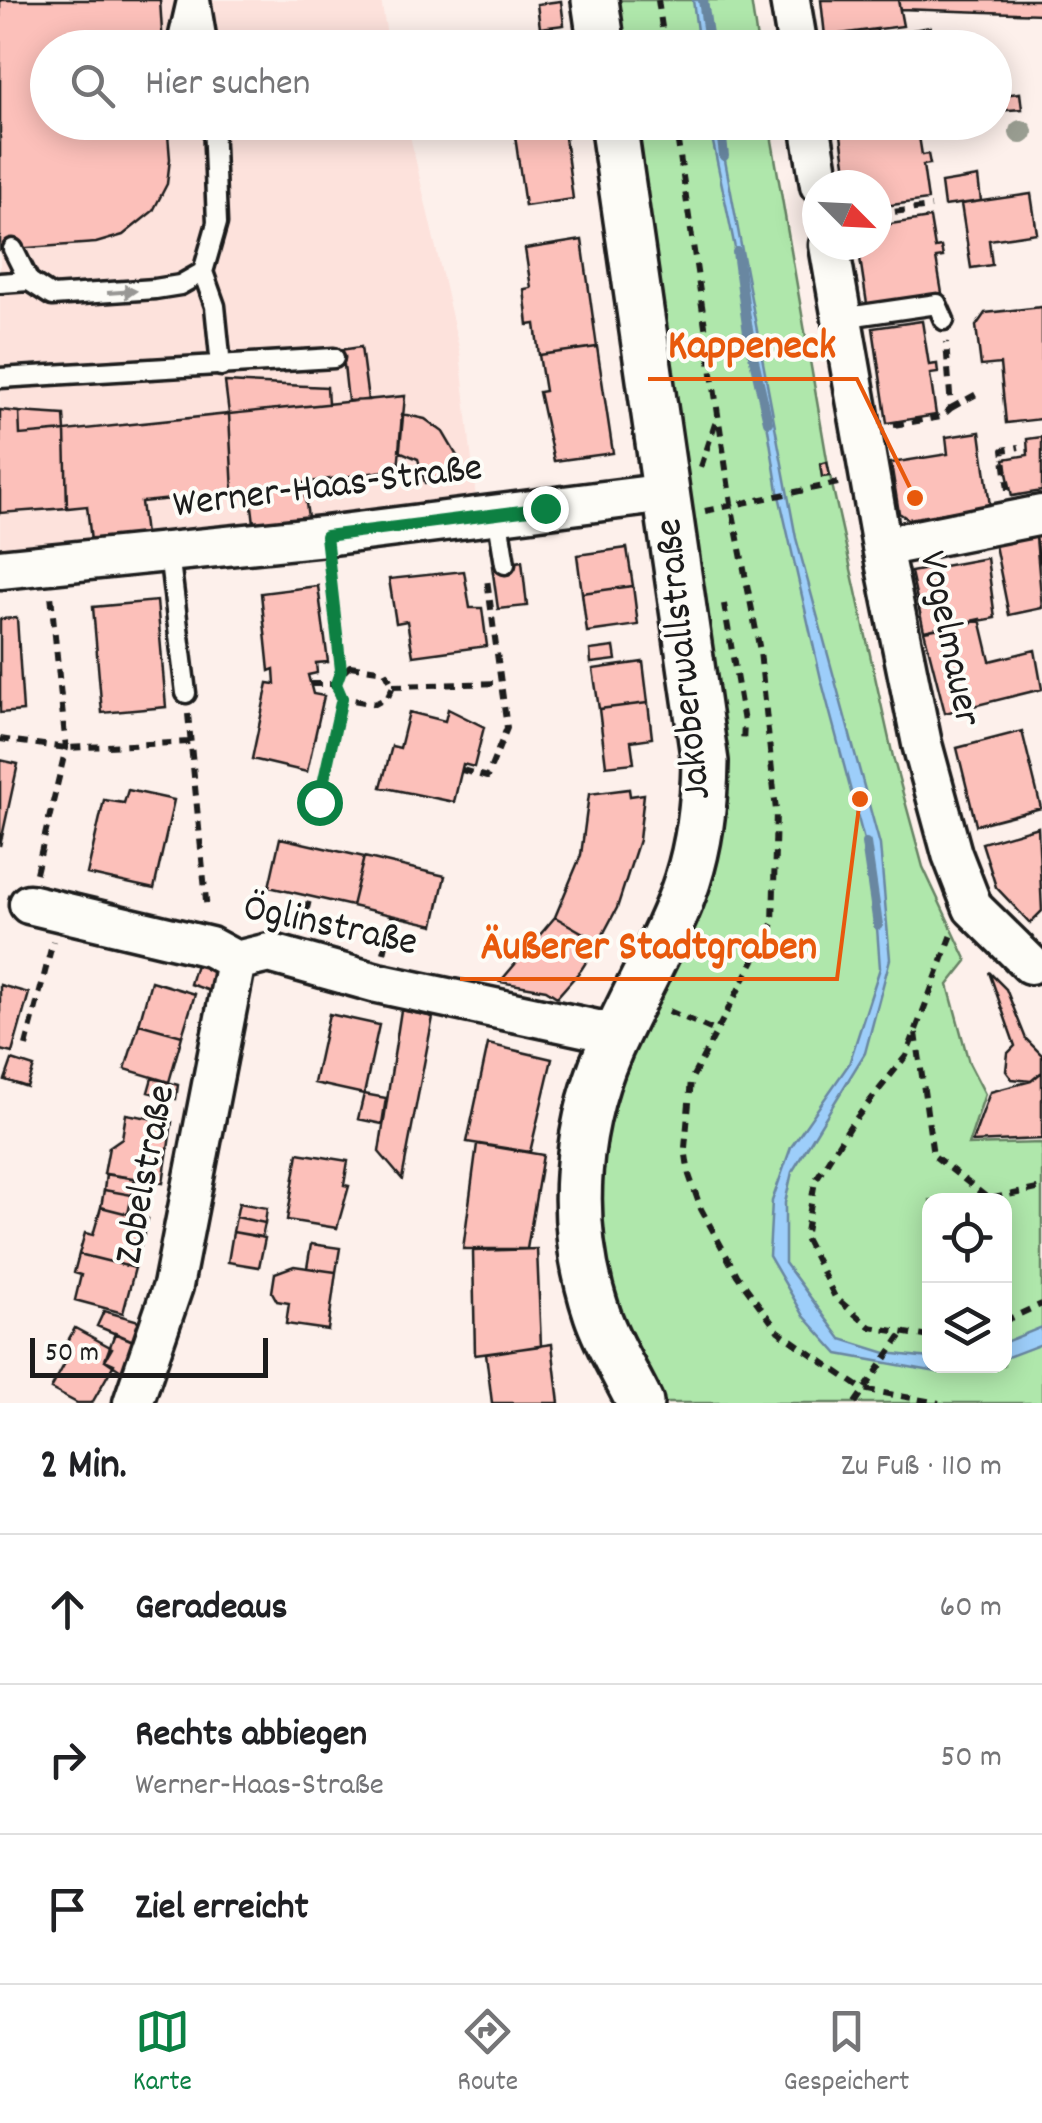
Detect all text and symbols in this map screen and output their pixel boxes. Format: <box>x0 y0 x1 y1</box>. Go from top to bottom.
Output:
search box <box>30 30 1012 140</box>
icon: search <box>65 58 120 113</box>
text: Hier suchen <box>145 58 310 113</box>
north arrow <box>802 170 892 260</box>
one-way arrow <box>107 283 139 299</box>
callout: Kappeneck <box>648 307 857 379</box>
text: Kappeneck <box>668 319 836 379</box>
street label: Werner-Haas-Straße <box>170 442 486 536</box>
route end <box>523 486 569 532</box>
street label: Jakoberwallstraße <box>643 515 729 803</box>
street label: Vogelmauer <box>901 546 993 732</box>
route start <box>297 780 343 826</box>
street label: Öglinstraße <box>238 882 422 974</box>
callout: Äußerer Stadtgraben <box>460 907 837 979</box>
text: Äußerer Stadtgraben <box>481 920 817 980</box>
street label: Zobelstraße <box>103 1080 193 1270</box>
map controls <box>922 1193 1012 1373</box>
button: locate <box>922 1193 1012 1283</box>
button: layers <box>922 1283 1012 1373</box>
scale bar <box>30 1333 268 1378</box>
text: 50 m <box>45 1335 99 1375</box>
text: 2 Min. <box>40 1438 127 1498</box>
text: Zu Fuß · 110 m <box>841 1445 1002 1491</box>
icon: ahead <box>40 1582 95 1637</box>
text: Geradeaus <box>135 1582 288 1637</box>
text: 60 m <box>940 1586 1002 1632</box>
text: Rechts abbiegen <box>135 1709 367 1764</box>
icon: right <box>40 1732 95 1787</box>
text: 50 m <box>940 1736 1002 1782</box>
text: Werner-Haas-Straße <box>135 1764 384 1810</box>
icon: arrive <box>40 1882 95 1937</box>
text: Ziel erreicht <box>135 1882 308 1937</box>
tab: Karte <box>133 2004 192 2104</box>
tab: Route <box>457 2004 518 2104</box>
tab: Gespeichert <box>784 2004 909 2104</box>

